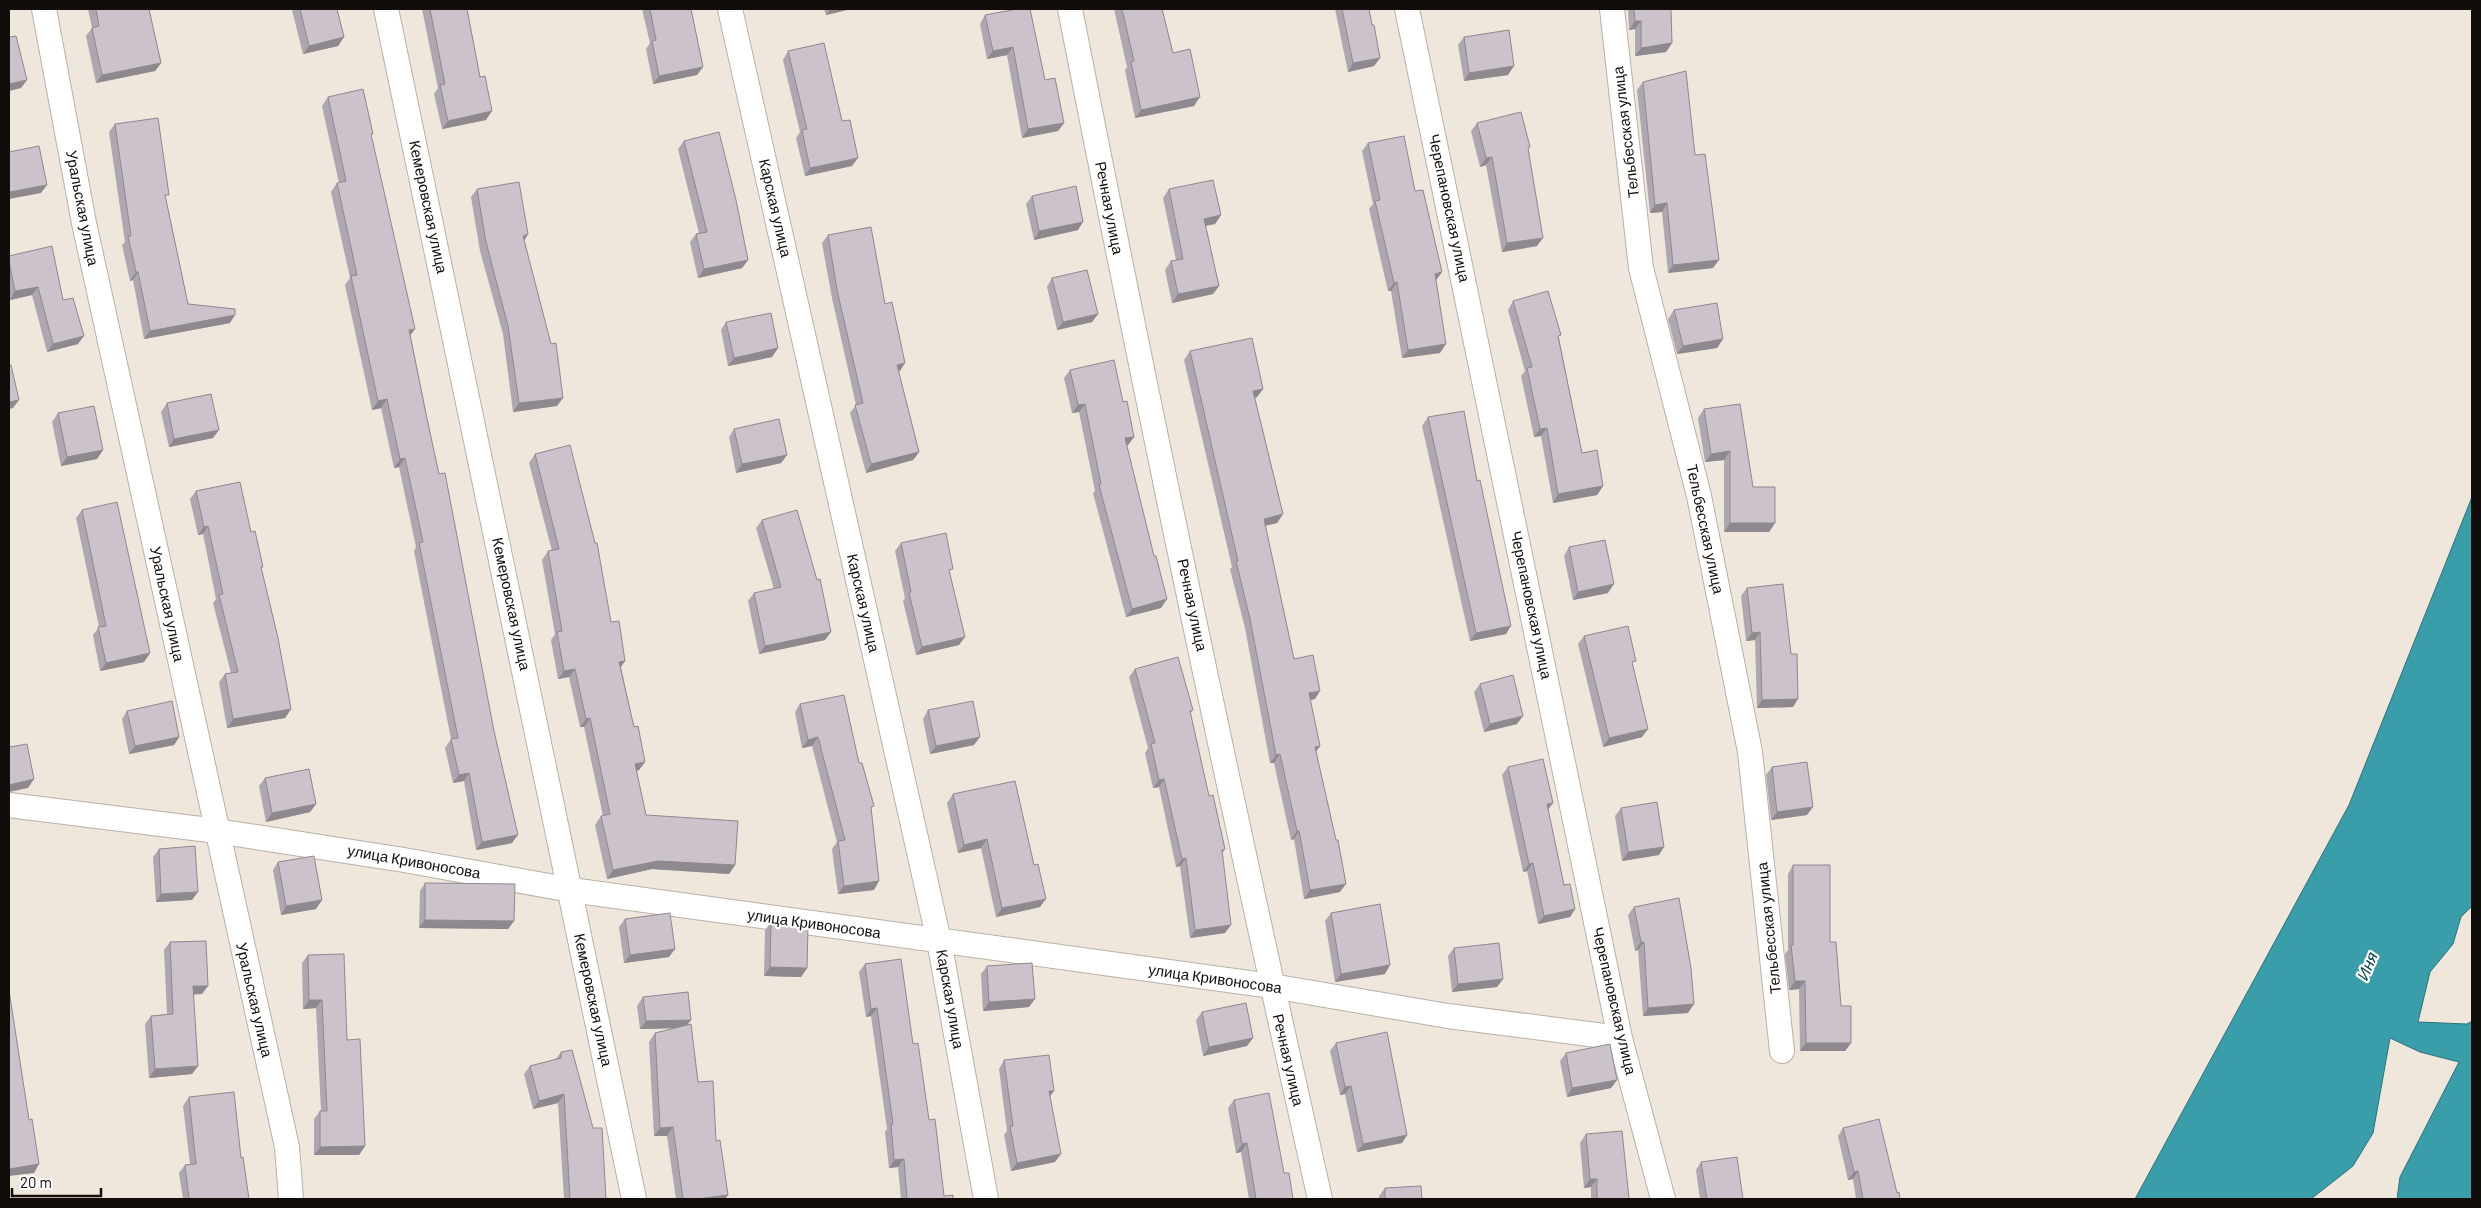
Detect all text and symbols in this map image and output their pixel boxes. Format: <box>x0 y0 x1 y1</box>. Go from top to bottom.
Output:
street label: Тельбесская улица <box>1608 65 1642 199</box>
street label: Черепановская улица <box>1425 132 1475 284</box>
street label: Кемеровская улица <box>406 139 452 275</box>
street label: Уральская улица <box>63 149 103 268</box>
street label: Карская улица <box>756 157 796 259</box>
street label: Речная улица <box>1092 160 1128 256</box>
street label: Тельбесская улица <box>1683 462 1729 596</box>
street label: Черепановская улица <box>1507 529 1557 681</box>
street label: Кемеровская улица <box>489 536 535 672</box>
street label: Уральская улица <box>147 545 189 664</box>
street label: Карская улица <box>844 552 884 654</box>
street label: Речная улица <box>1174 557 1212 653</box>
street label: улица Кривоносова <box>346 840 483 882</box>
street label: Тельбесская улица <box>1752 861 1784 995</box>
street label: улица Кривоносова <box>746 905 883 941</box>
street label: Черепановская улица <box>1589 925 1641 1077</box>
street label: Кемеровская улица <box>571 932 617 1068</box>
street label: Уральская улица <box>233 941 277 1060</box>
street label: Карская улица <box>933 948 969 1051</box>
water label: Иня <box>2352 948 2381 983</box>
street label: улица Кривоносова <box>1147 960 1284 996</box>
street label: Речная улица <box>1270 1012 1308 1108</box>
scale bar <box>12 1166 101 1198</box>
text: 20 m <box>20 1173 52 1191</box>

